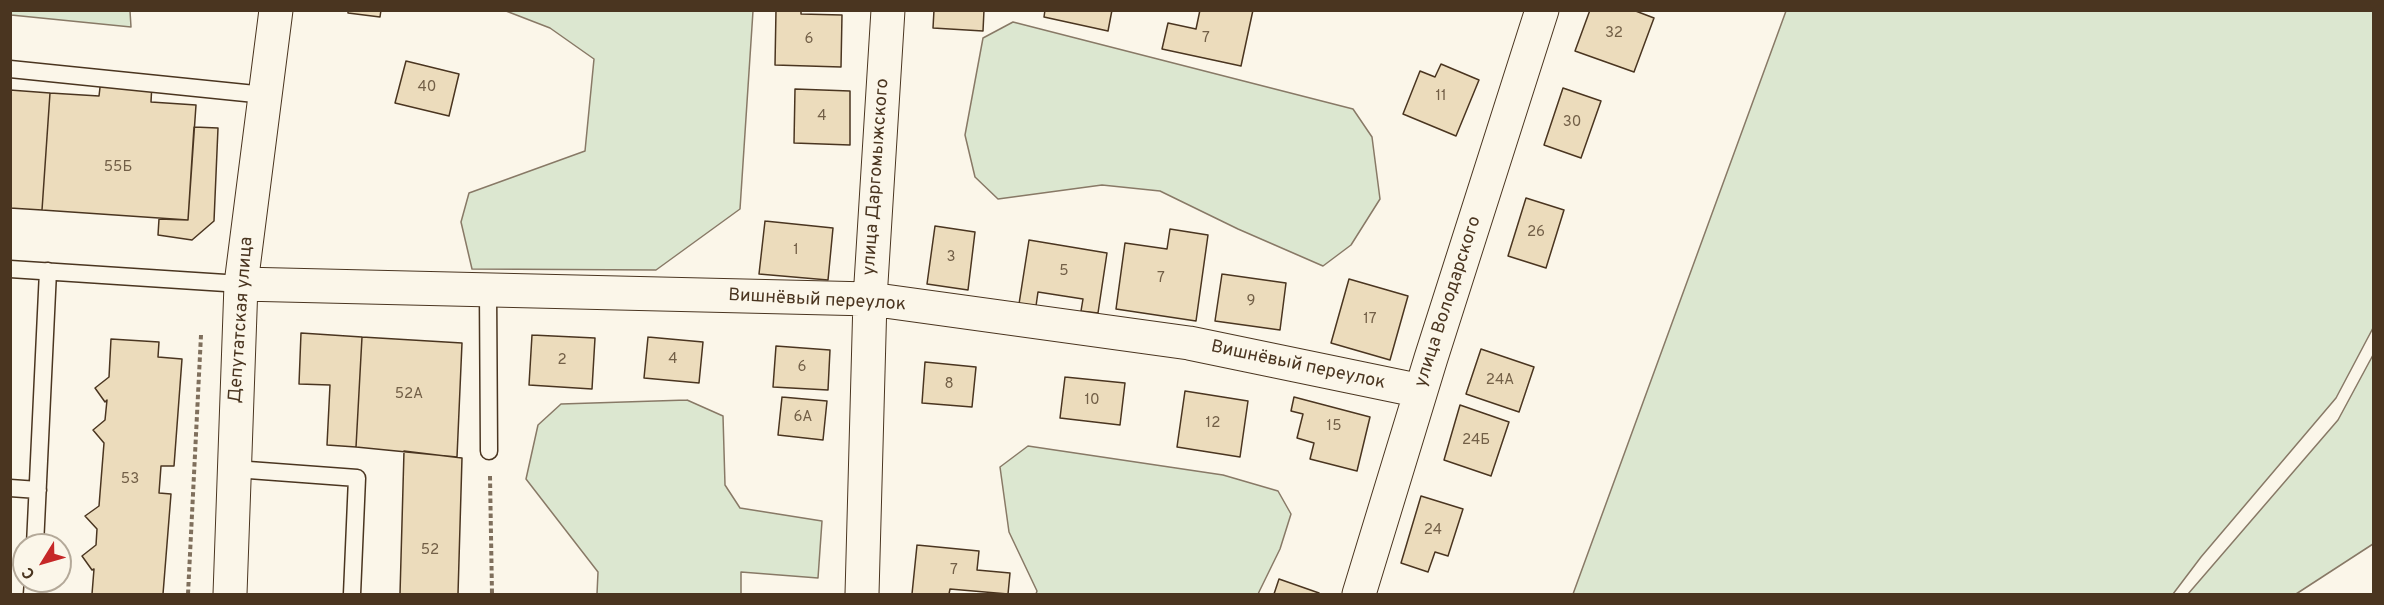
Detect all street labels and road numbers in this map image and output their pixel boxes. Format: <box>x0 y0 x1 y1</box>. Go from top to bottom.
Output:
street label: улица Даргомыжского <box>859 78 895 276</box>
street label: улица Володарского <box>1411 214 1487 390</box>
street label: Депутатская улица <box>225 236 259 404</box>
street label: Вишнёвый переулок <box>728 286 906 316</box>
street label: Вишнёвый переулок <box>1209 337 1387 395</box>

